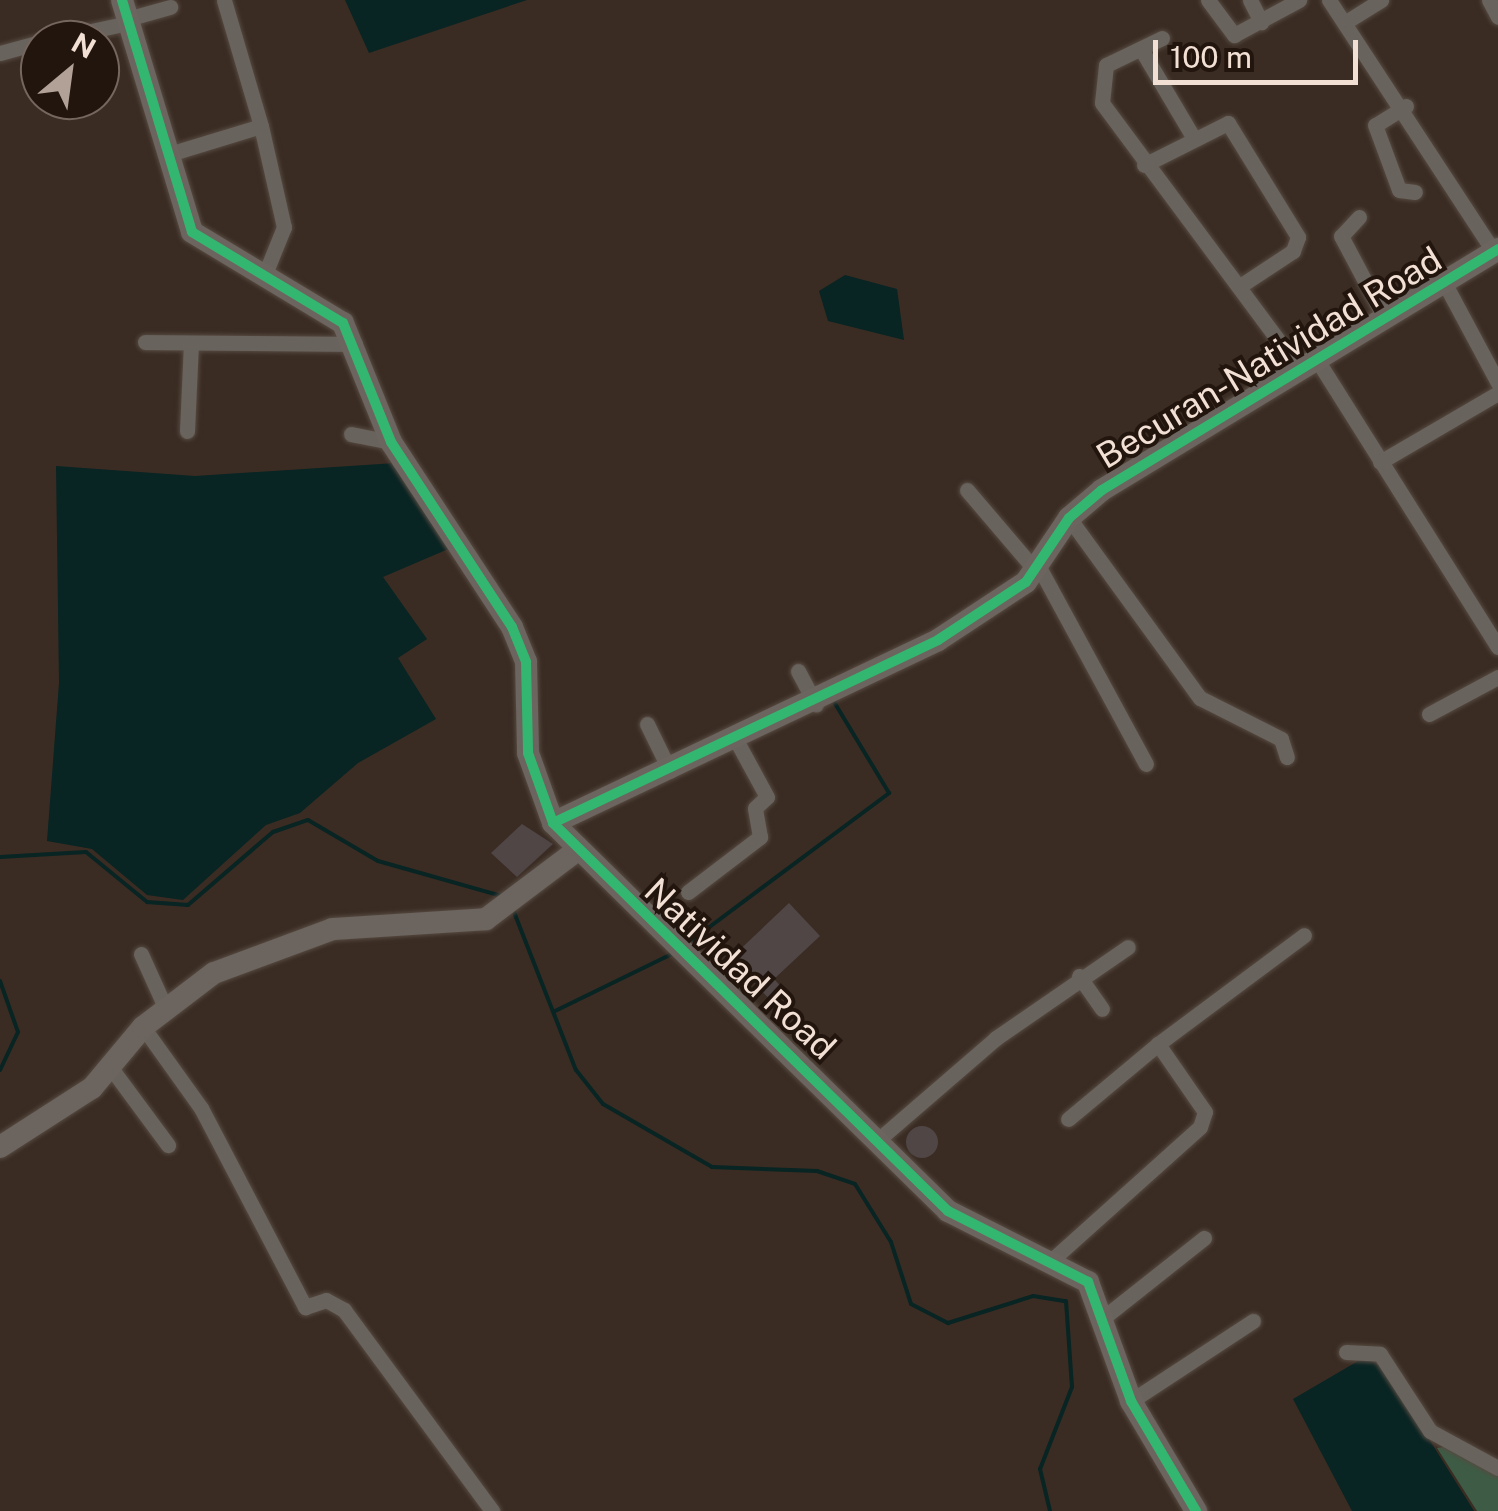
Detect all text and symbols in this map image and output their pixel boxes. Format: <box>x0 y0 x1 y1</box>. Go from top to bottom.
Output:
north arrow <box>20 20 120 120</box>
scale bar <box>1158 20 1363 82</box>
text: N <box>66 25 101 65</box>
text: 100 m <box>1170 39 1252 75</box>
street label: Becuran-Natividad Road <box>1089 238 1449 478</box>
street label: Natividad Road <box>636 870 844 1068</box>

